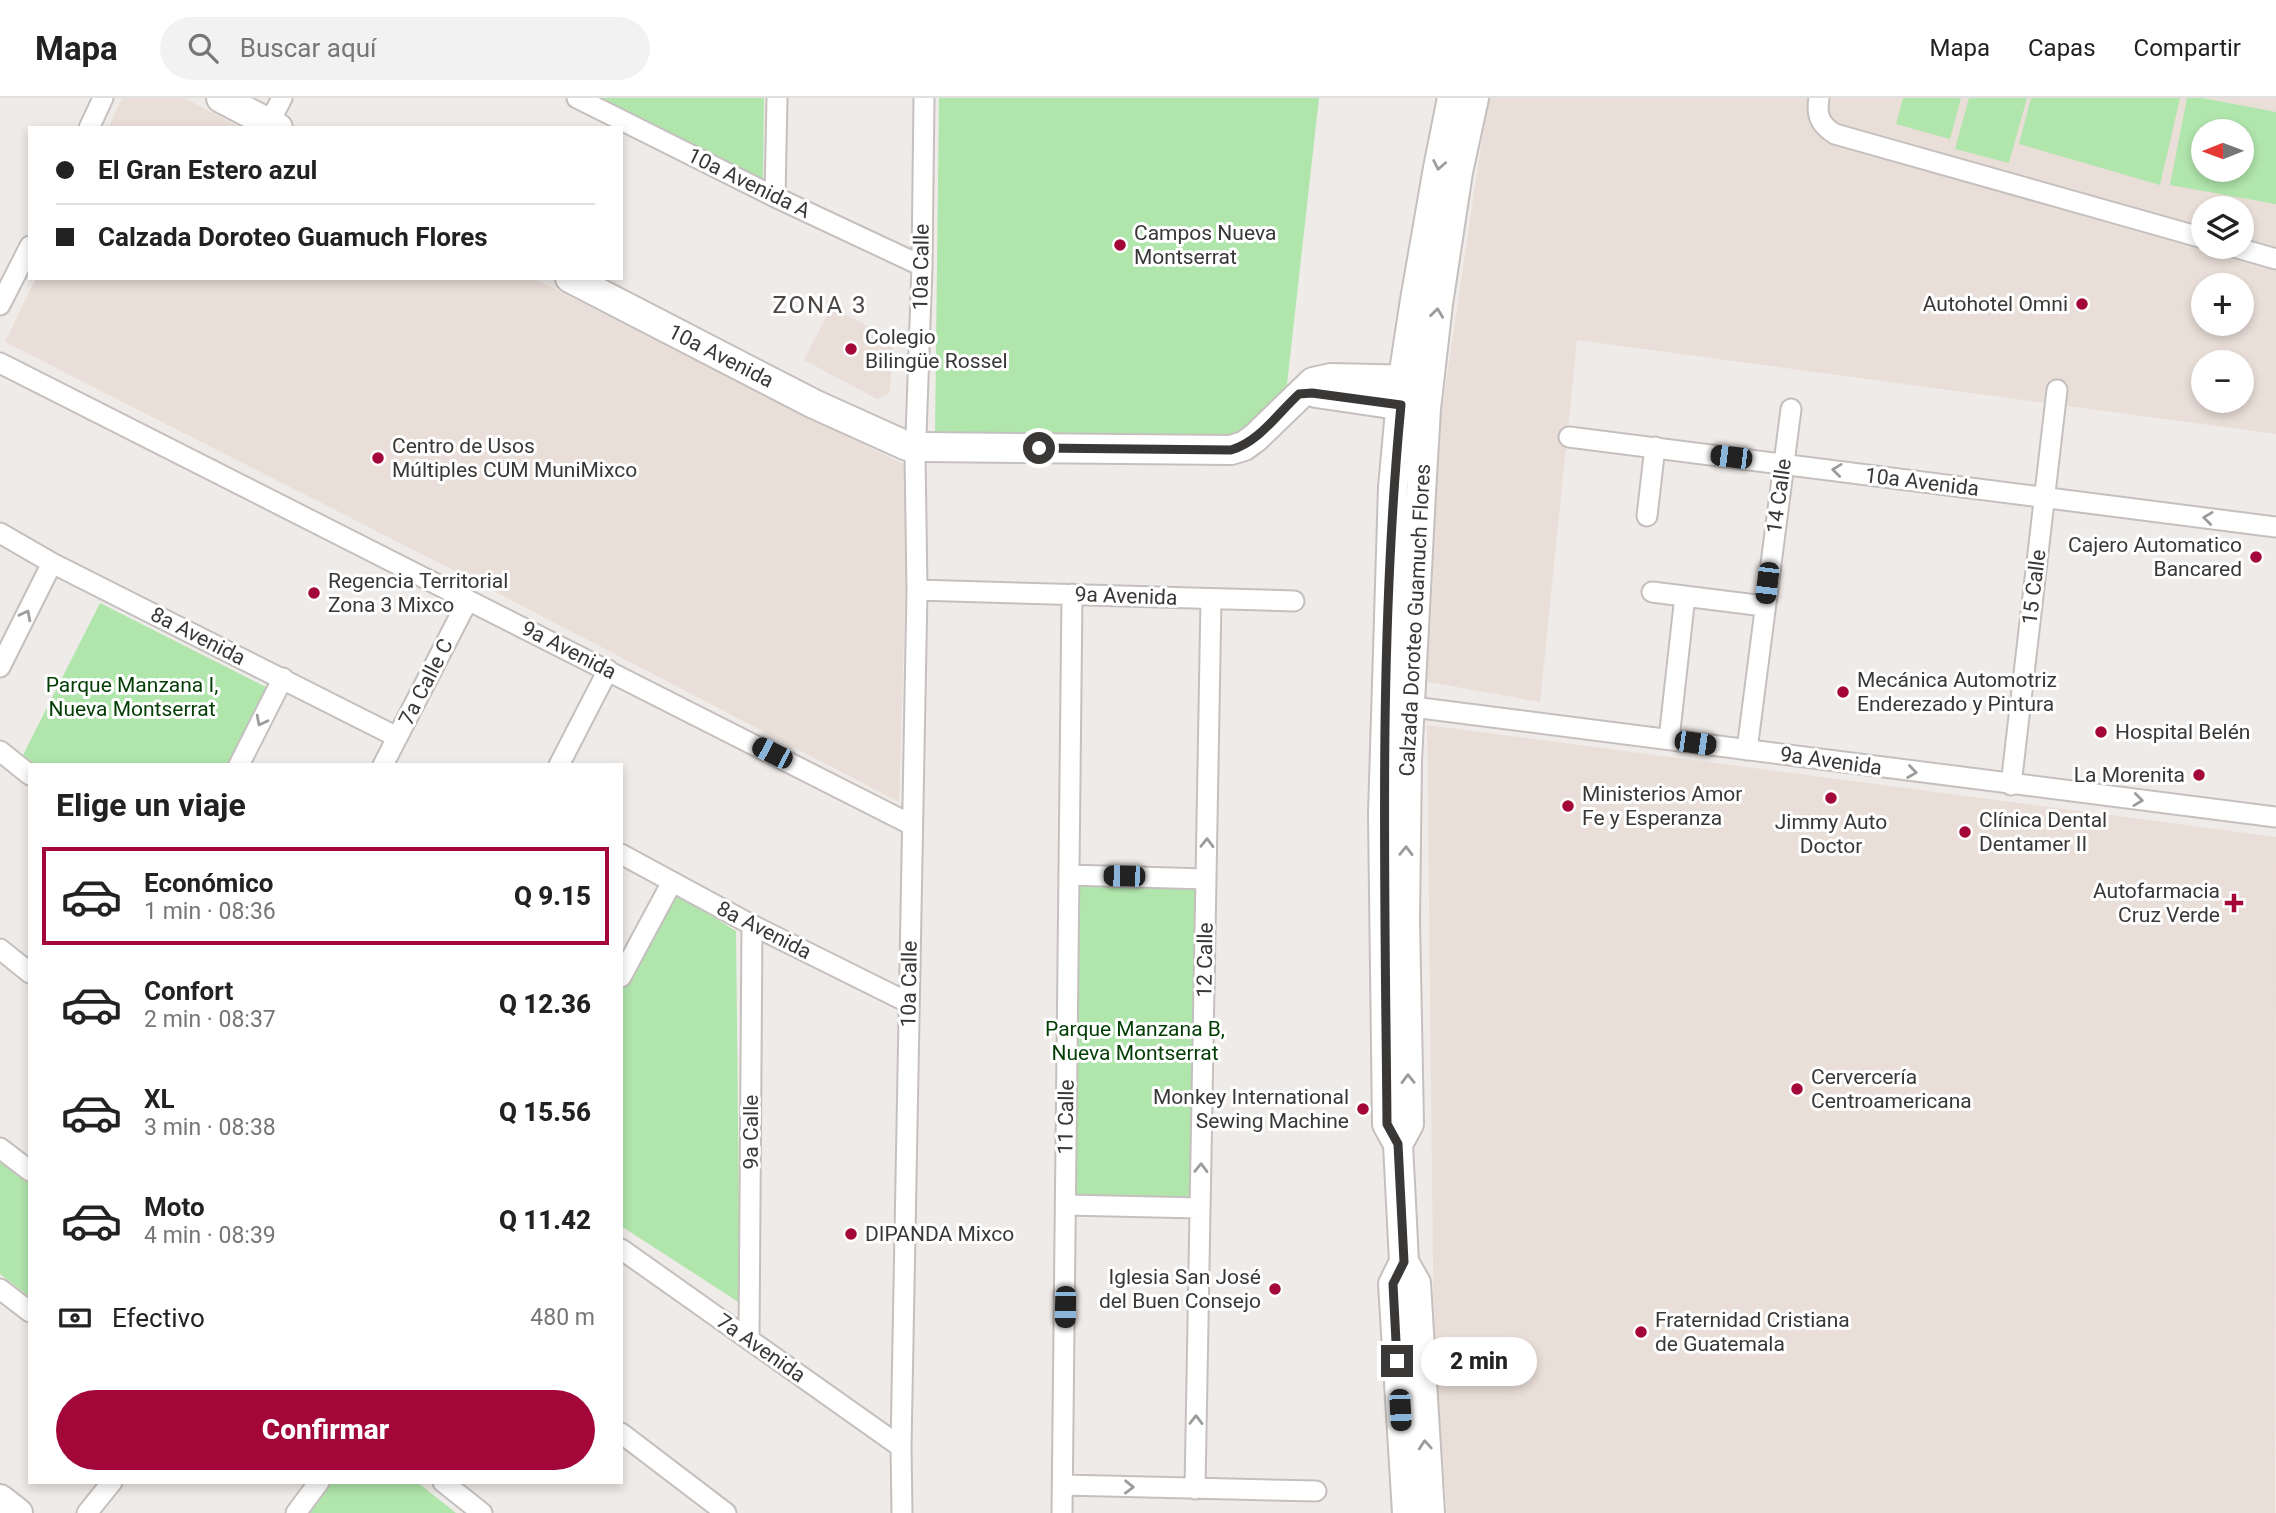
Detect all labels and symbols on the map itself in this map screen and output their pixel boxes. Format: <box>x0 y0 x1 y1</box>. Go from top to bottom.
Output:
north arrow <box>2191 119 2254 182</box>
street label: 10a Avenida A <box>684 143 815 223</box>
one-way arrow <box>1432 159 1447 171</box>
place label: Campos Nueva Montserrat <box>1134 221 1276 269</box>
street label: 10a Calle <box>908 223 934 311</box>
marker: Campos Nueva Montserrat <box>1112 237 1128 253</box>
district label: ZONA 3 <box>772 291 868 319</box>
place label: Autohotel Omni <box>1923 292 2068 316</box>
marker: Autohotel Omni <box>2074 296 2090 312</box>
one-way arrow <box>1430 307 1445 319</box>
street label: 10a Avenida <box>665 319 777 393</box>
place label: Colegio Bilingüe Rossel <box>865 325 1008 373</box>
marker: Colegio Bilingüe Rossel <box>843 341 859 357</box>
route start <box>1023 432 1055 464</box>
place label: Centro de Usos Múltiples CUM MuniMixco <box>392 434 637 482</box>
car <box>1709 444 1754 470</box>
marker: Centro de Usos Múltiples CUM MuniMixco <box>370 450 386 466</box>
street label: 14 Calle <box>1762 457 1796 535</box>
street label: Calzada Doroteo Guamuch Flores <box>1395 463 1435 777</box>
one-way arrow <box>1831 463 1843 478</box>
street label: 10a Avenida <box>1864 463 1980 501</box>
one-way arrow <box>2202 511 2214 526</box>
place label: Cajero Automatico Bancared <box>2068 533 2242 581</box>
street label: 15 Calle <box>2018 548 2050 626</box>
marker: Cajero Automatico Bancared <box>2248 549 2264 565</box>
car <box>1755 561 1780 605</box>
place label: Regencia Territorial Zona 3 Mixco <box>328 569 508 617</box>
street label: 9a Avenida <box>1074 582 1178 610</box>
marker: Regencia Territorial Zona 3 Mixco <box>306 585 322 601</box>
street label: 8a Avenida <box>147 602 249 670</box>
one-way arrow <box>18 610 32 622</box>
street label: 9a Avenida <box>518 616 620 684</box>
street label: 7a Calle C <box>394 635 458 729</box>
place label: Mecánica Automotriz Enderezado y Pintura <box>1857 668 2057 716</box>
park label: Parque Manzana I, Nueva Montserrat <box>46 673 218 721</box>
marker: Mecánica Automotriz Enderezado y Pintura <box>1835 684 1851 700</box>
one-way arrow <box>256 714 270 727</box>
place label: Hospital Belén <box>2115 720 2250 744</box>
marker: Hospital Belén <box>2093 724 2109 740</box>
car <box>1673 730 1718 756</box>
car <box>749 734 796 772</box>
street label: 9a Avenida <box>1778 742 1884 780</box>
place label: La Morenita <box>2074 763 2185 787</box>
one-way arrow <box>1906 764 1918 779</box>
marker: La Morenita <box>2191 767 2207 783</box>
place label: Ministerios Amor Fe y Esperanza <box>1582 782 1742 830</box>
marker: Jimmy Auto Doctor <box>1823 790 1839 806</box>
one-way arrow <box>2132 793 2143 808</box>
marker: Ministerios Amor Fe y Esperanza <box>1560 798 1576 814</box>
place label: Clínica Dental Dentamer II <box>1979 808 2107 856</box>
place label: Jimmy Auto Doctor <box>1775 810 1887 858</box>
marker: Clínica Dental Dentamer II <box>1957 824 1973 840</box>
one-way arrow <box>1199 837 1214 848</box>
one-way arrow <box>1398 845 1414 856</box>
car <box>1103 865 1146 887</box>
place label: Autofarmacia Cruz Verde <box>2093 879 2220 927</box>
marker: Autofarmacia Cruz Verde <box>2226 895 2242 911</box>
street label: 8a Avenida <box>713 896 815 964</box>
street label: 12 Calle <box>1192 922 1218 998</box>
street label: 10a Calle <box>896 940 922 1028</box>
park label: Parque Manzana B, Nueva Montserrat <box>1045 1017 1225 1065</box>
place label: Cervercería Centroamericana <box>1811 1065 1972 1113</box>
one-way arrow <box>1400 1073 1415 1084</box>
street label: 11 Calle <box>1053 1079 1079 1155</box>
marker: Cervercería Centroamericana <box>1789 1081 1805 1097</box>
place label: Monkey International Sewing Machine <box>1153 1085 1349 1133</box>
street label: 9a Calle <box>739 1095 763 1169</box>
marker: Monkey International Sewing Machine <box>1355 1101 1371 1117</box>
one-way arrow <box>1193 1163 1209 1173</box>
place label: DIPANDA Mixco <box>865 1222 1014 1246</box>
marker: DIPANDA Mixco <box>843 1226 859 1242</box>
place label: Iglesia San José del Buen Consejo <box>1099 1265 1261 1313</box>
marker: Iglesia San José del Buen Consejo <box>1267 1281 1283 1297</box>
car <box>1055 1286 1076 1328</box>
place label: Fraternidad Cristiana de Guatemala <box>1655 1308 1850 1356</box>
street label: 7a Avenida <box>712 1309 810 1387</box>
marker: Fraternidad Cristiana de Guatemala <box>1633 1324 1649 1340</box>
callout: 2 min <box>1422 1336 1537 1386</box>
route end <box>1381 1345 1413 1377</box>
car <box>1389 1388 1412 1432</box>
one-way arrow <box>1189 1415 1204 1426</box>
one-way arrow <box>1418 1439 1433 1450</box>
one-way arrow <box>1124 1479 1135 1495</box>

